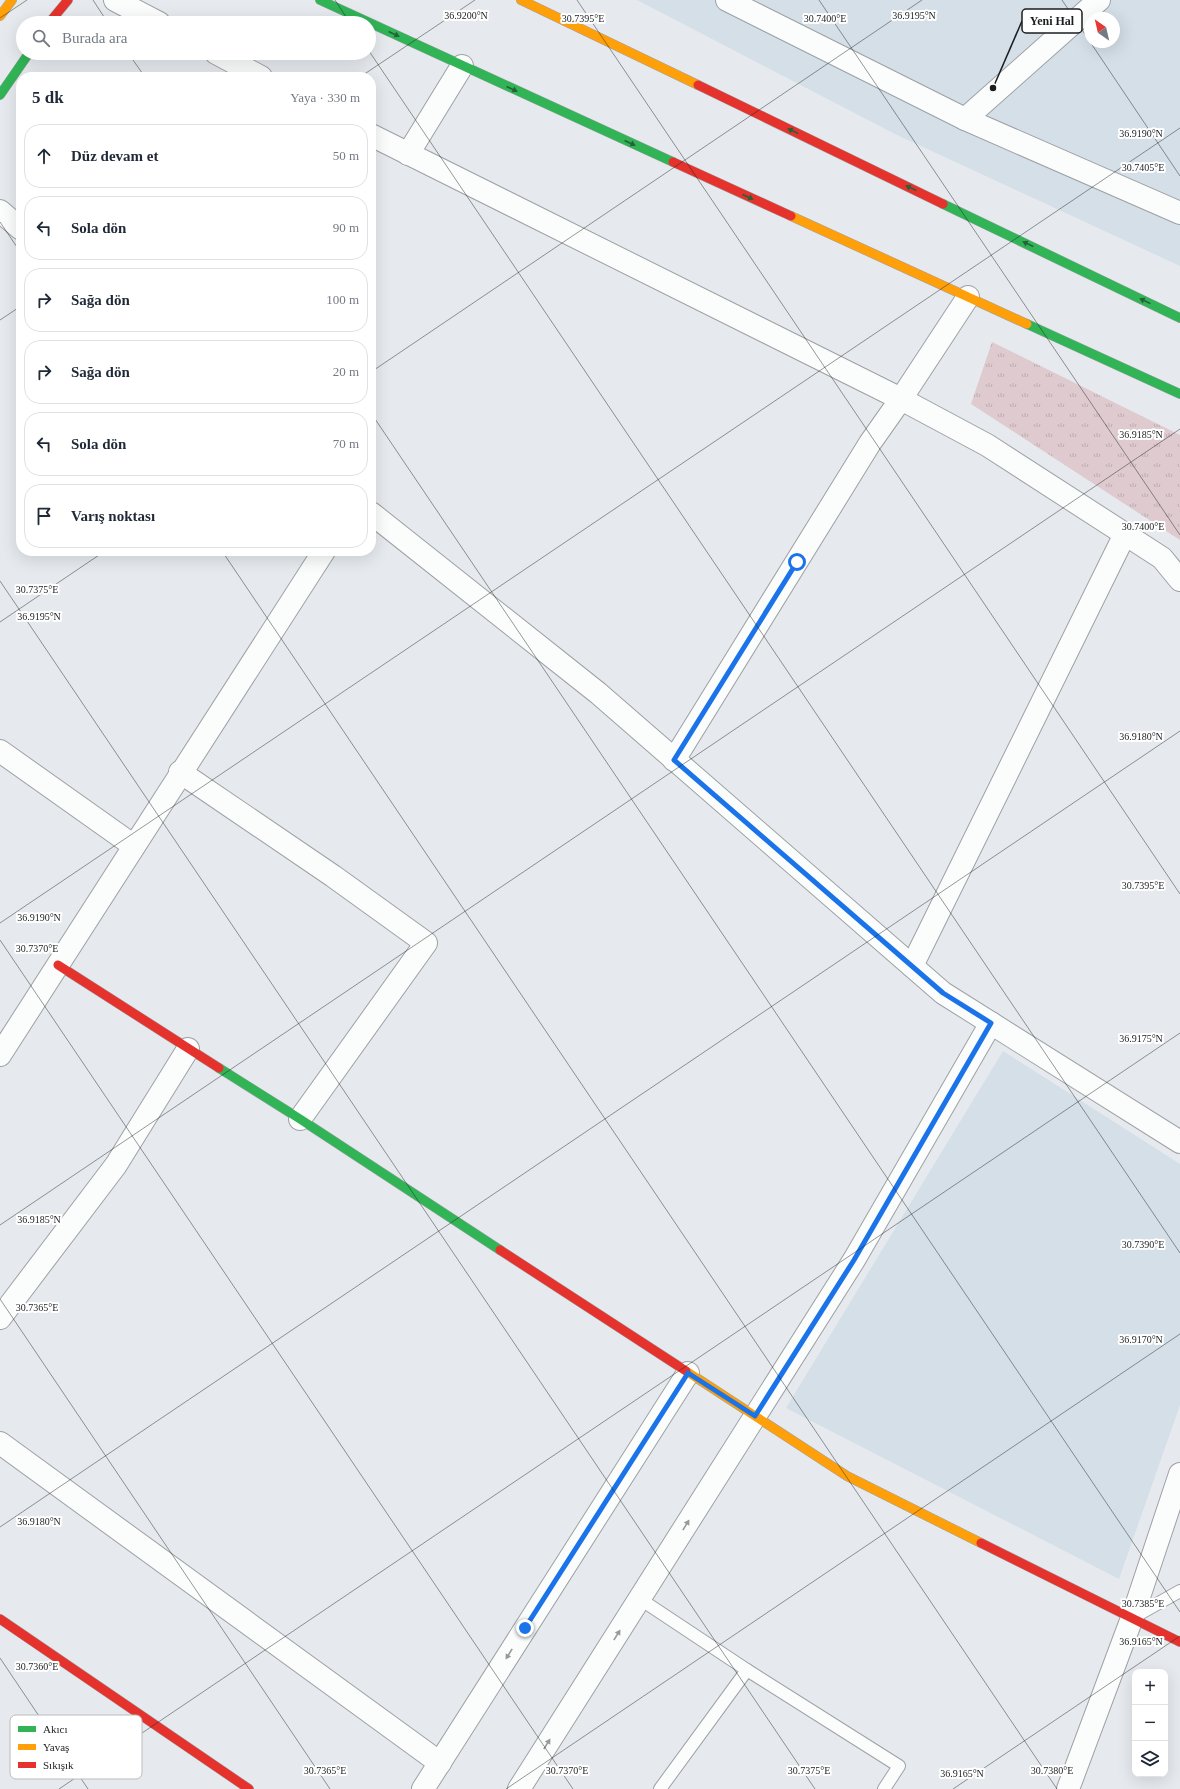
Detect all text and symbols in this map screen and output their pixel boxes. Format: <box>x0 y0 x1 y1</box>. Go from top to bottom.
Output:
callout: Yeni Hal <box>1022 9 1082 33</box>
text: 36.9200°N <box>444 10 488 21</box>
text: 36.9195°N <box>892 10 936 21</box>
north arrow <box>1084 12 1120 48</box>
text: 30.7395°E <box>562 13 604 24</box>
text: 30.7400°E <box>804 13 846 24</box>
text: Yeni Hal <box>1030 14 1075 28</box>
search box <box>16 16 376 60</box>
icon: search <box>30 27 52 49</box>
text: Burada ara <box>62 30 127 46</box>
one-way arrow <box>388 31 399 37</box>
one-way arrow <box>506 86 517 92</box>
text: 5 dk <box>32 88 64 107</box>
text: Yaya · 330 m <box>290 90 360 105</box>
one-way arrow <box>788 128 799 134</box>
text: 36.9190°N <box>1119 128 1163 139</box>
one-way arrow <box>624 140 636 146</box>
icon: ahead <box>33 145 55 167</box>
text: Düz devam et <box>71 148 158 164</box>
text: 50 m <box>333 148 359 163</box>
text: 30.7405°E <box>1122 162 1164 173</box>
one-way arrow <box>905 185 916 191</box>
one-way arrow <box>743 194 754 200</box>
icon: left <box>33 217 55 239</box>
text: Sola dön <box>71 220 126 236</box>
text: 90 m <box>333 220 359 235</box>
one-way arrow <box>1022 241 1033 247</box>
icon: right <box>33 289 55 311</box>
text: Sağa dön <box>71 292 130 308</box>
text: 100 m <box>326 292 359 307</box>
one-way arrow <box>1139 298 1151 304</box>
icon: right <box>33 361 55 383</box>
text: Sağa dön <box>71 364 130 380</box>
text: 20 m <box>333 364 359 379</box>
text: 36.9185°N <box>1119 429 1163 440</box>
icon: left <box>33 433 55 455</box>
text: Sola dön <box>71 436 126 452</box>
text: 70 m <box>333 436 359 451</box>
icon: arrive <box>33 505 55 527</box>
text: Varış noktası <box>71 508 155 524</box>
text: 30.7400°E <box>1122 521 1164 532</box>
route start <box>788 553 806 571</box>
text: 30.7375°E <box>16 584 58 595</box>
text: 36.9195°N <box>17 611 61 622</box>
text: 36.9180°N <box>1119 731 1163 742</box>
text: 30.7395°E <box>1122 880 1164 891</box>
text: 36.9190°N <box>17 912 61 923</box>
text: 30.7370°E <box>16 943 58 954</box>
text: 36.9175°N <box>1119 1033 1163 1044</box>
text: 36.9185°N <box>17 1214 61 1225</box>
text: 30.7390°E <box>1122 1239 1164 1250</box>
text: 30.7365°E <box>16 1302 58 1313</box>
text: 36.9170°N <box>1119 1334 1163 1345</box>
text: 36.9180°N <box>17 1516 61 1527</box>
one-way arrow <box>683 1519 690 1531</box>
text: 30.7385°E <box>1122 1598 1164 1609</box>
route end <box>516 1619 534 1637</box>
one-way arrow <box>613 1629 621 1640</box>
text: 36.9165°N <box>1119 1636 1163 1647</box>
one-way arrow <box>505 1649 513 1659</box>
text: 30.7360°E <box>16 1661 58 1672</box>
map controls <box>1132 1669 1168 1777</box>
button: + <box>1132 1669 1168 1705</box>
button: − <box>1132 1705 1168 1741</box>
legend <box>10 1715 142 1779</box>
text: Akıcı <box>43 1723 67 1735</box>
one-way arrow <box>543 1739 551 1749</box>
text: Yavaş <box>43 1741 69 1753</box>
button: layers <box>1132 1741 1168 1777</box>
text: Sıkışık <box>43 1759 74 1771</box>
text: 30.7365°E <box>304 1765 346 1776</box>
text: 30.7370°E <box>546 1765 588 1776</box>
text: 30.7375°E <box>788 1765 830 1776</box>
text: 30.7380°E <box>1031 1765 1073 1776</box>
text: 36.9165°N <box>940 1768 984 1779</box>

